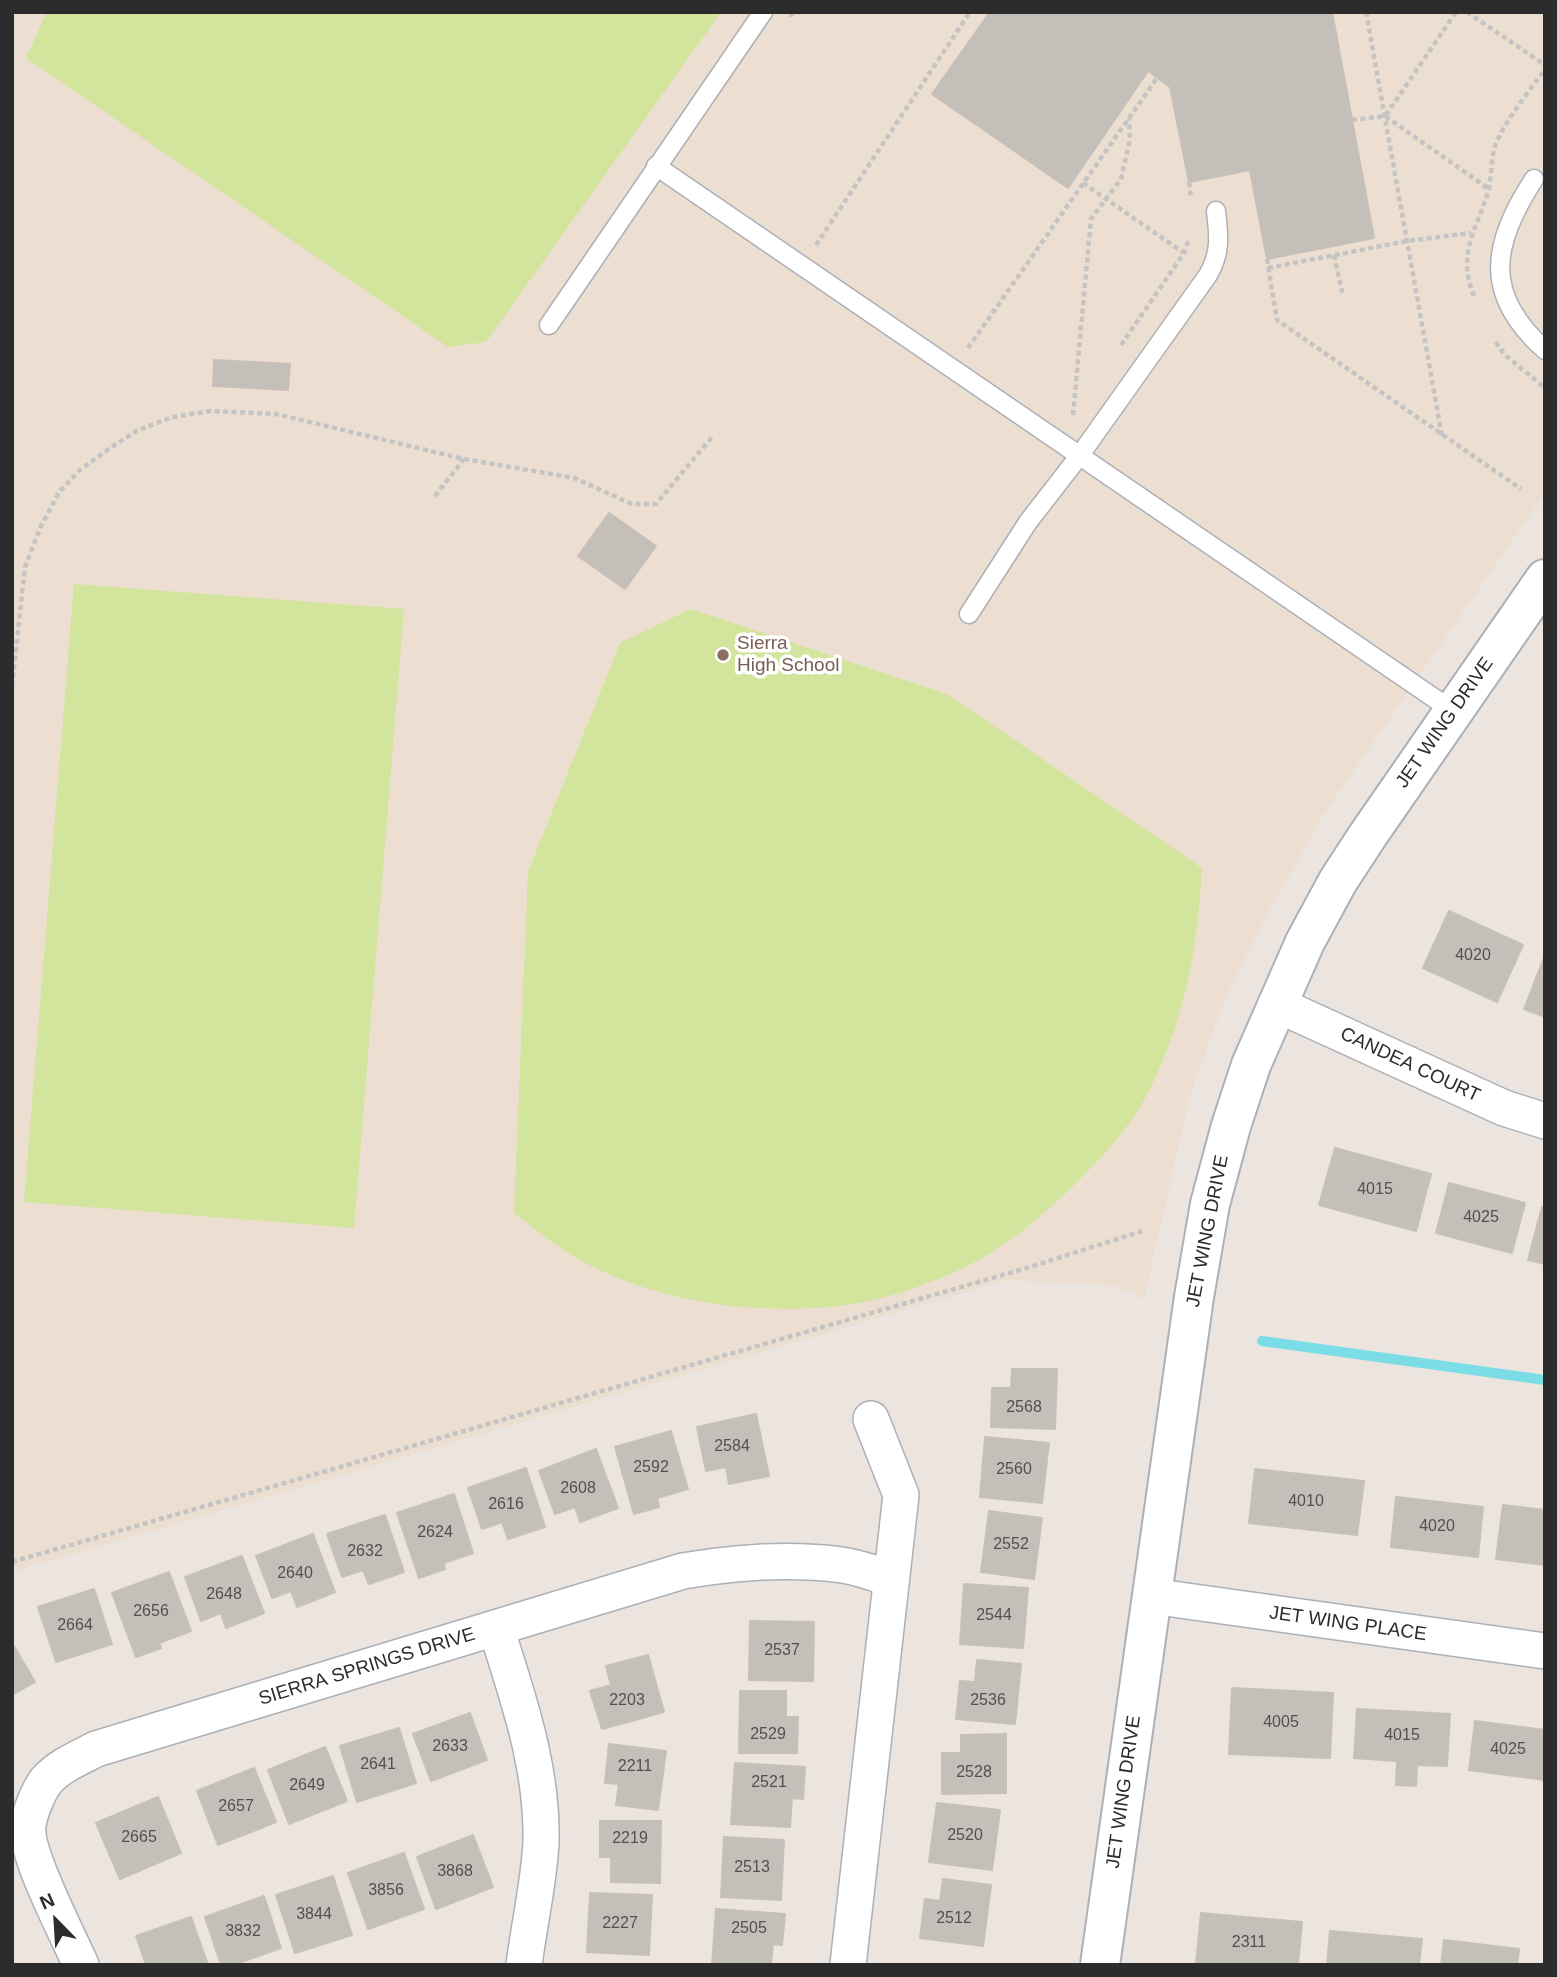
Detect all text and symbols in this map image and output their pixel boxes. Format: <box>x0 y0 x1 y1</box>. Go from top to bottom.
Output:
place label: Sierra High School <box>737 633 839 677</box>
marker: Sierra High School <box>715 647 731 663</box>
street label: JET WING DRIVE <box>1391 653 1499 793</box>
house number: 4020 <box>1455 946 1491 966</box>
street label: CANDEA COURT <box>1336 1023 1484 1107</box>
street label: JET WING DRIVE <box>1182 1153 1234 1309</box>
house number: 4015 <box>1357 1180 1393 1200</box>
house number: 4025 <box>1463 1208 1499 1228</box>
house number: 2568 <box>1006 1398 1042 1418</box>
house number: 2584 <box>714 1437 750 1457</box>
house number: 2592 <box>633 1458 669 1478</box>
house number: 2560 <box>996 1460 1032 1480</box>
house number: 2608 <box>560 1479 596 1499</box>
house number: 4010 <box>1288 1492 1324 1512</box>
house number: 2616 <box>488 1495 524 1515</box>
house number: 4020 <box>1419 1517 1455 1537</box>
house number: 2624 <box>417 1523 453 1543</box>
house number: 2552 <box>993 1535 1029 1555</box>
house number: 2632 <box>347 1542 383 1562</box>
house number: 2640 <box>277 1564 313 1584</box>
house number: 2648 <box>206 1585 242 1605</box>
house number: 2656 <box>133 1602 169 1622</box>
street label: JET WING PLACE <box>1268 1602 1428 1646</box>
house number: 2544 <box>976 1606 1012 1626</box>
house number: 2664 <box>57 1616 93 1636</box>
street label: SIERRA SPRINGS DRIVE <box>256 1623 478 1711</box>
house number: 2537 <box>764 1641 800 1661</box>
house number: 2203 <box>609 1691 645 1711</box>
house number: 2536 <box>970 1691 1006 1711</box>
house number: 4005 <box>1263 1713 1299 1733</box>
street label: JET WING DRIVE <box>1102 1714 1146 1870</box>
house number: 2529 <box>750 1725 786 1745</box>
house number: 4015 <box>1384 1726 1420 1746</box>
house number: 2633 <box>432 1737 468 1757</box>
house number: 4025 <box>1490 1740 1526 1760</box>
house number: 2641 <box>360 1755 396 1775</box>
house number: 2211 <box>618 1757 652 1777</box>
house number: 2528 <box>956 1763 992 1783</box>
house number: 2521 <box>751 1773 787 1793</box>
house number: 2649 <box>289 1776 325 1796</box>
house number: 2657 <box>218 1797 254 1817</box>
house number: 2520 <box>947 1826 983 1846</box>
house number: 2665 <box>121 1828 157 1848</box>
house number: 2219 <box>612 1829 648 1849</box>
house number: 2513 <box>734 1858 770 1878</box>
house number: 3868 <box>437 1862 473 1882</box>
house number: 3856 <box>368 1881 404 1901</box>
north arrow <box>21 1886 91 1956</box>
text: N <box>37 1889 58 1914</box>
house number: 3844 <box>296 1905 332 1925</box>
house number: 2512 <box>936 1909 972 1929</box>
house number: 2227 <box>602 1914 638 1934</box>
house number: 2505 <box>731 1919 767 1939</box>
house number: 3832 <box>225 1922 261 1942</box>
house number: 2311 <box>1232 1933 1266 1953</box>

